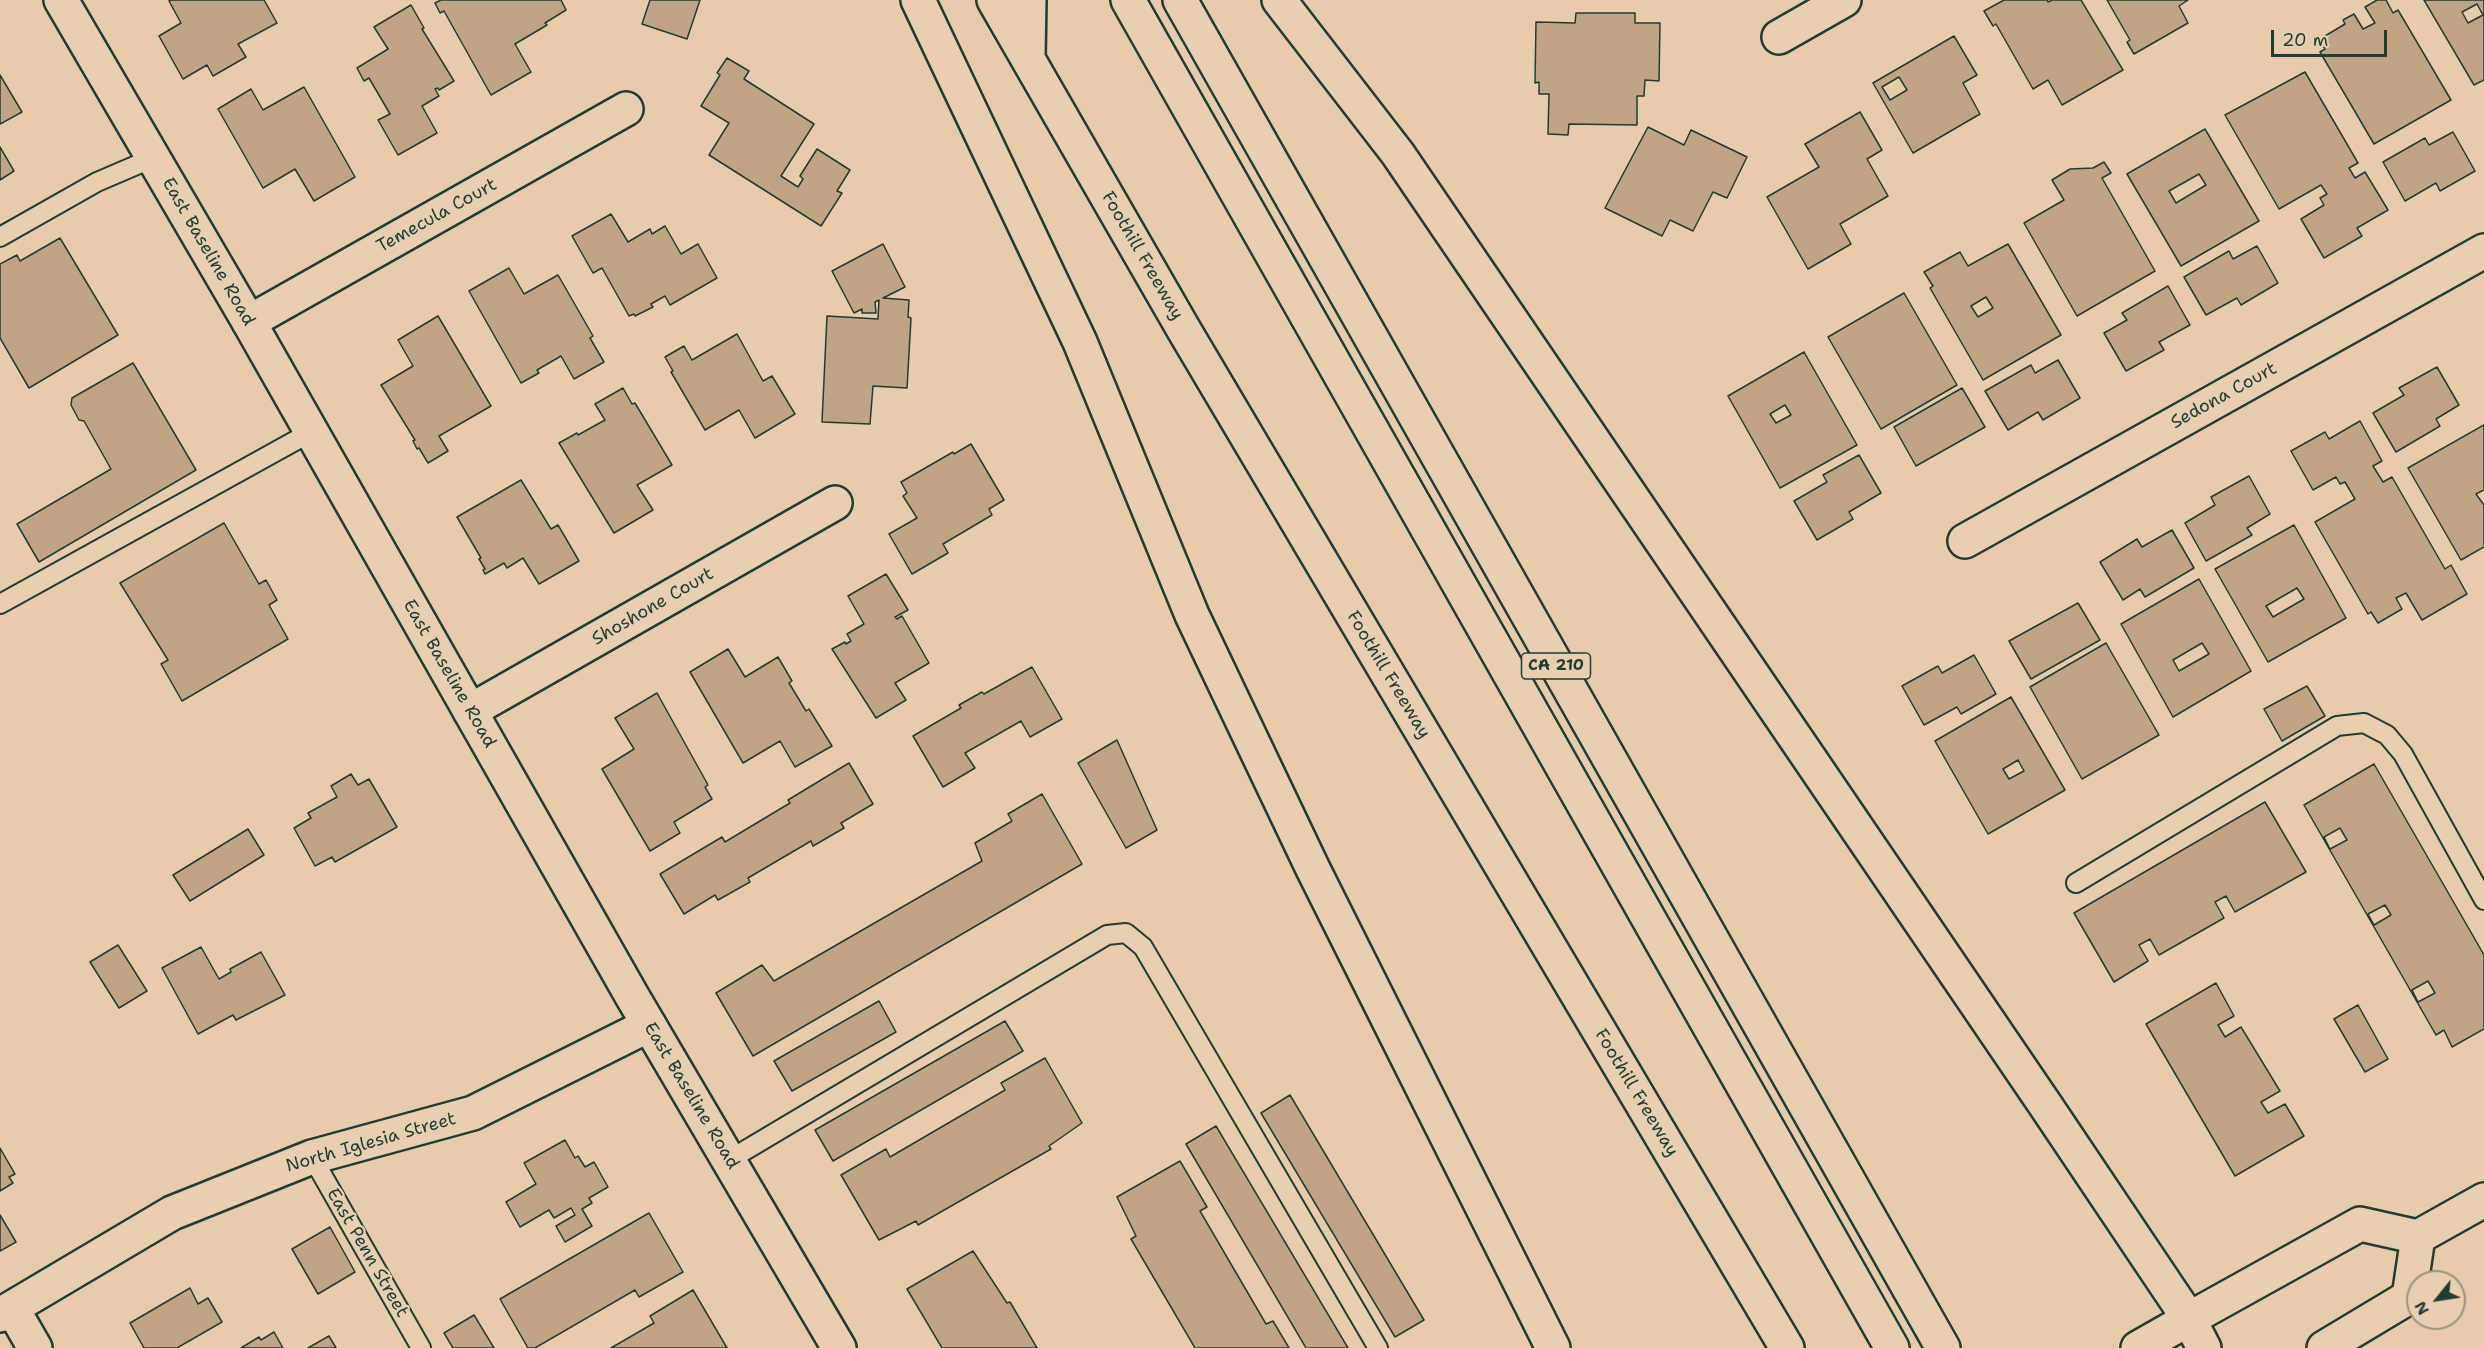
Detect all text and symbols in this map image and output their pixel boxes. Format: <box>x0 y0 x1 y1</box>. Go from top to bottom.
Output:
scale bar <box>2274 18 2390 56</box>
text: 20 m <box>2282 28 2328 52</box>
street label: East Baseline Road <box>157 174 259 330</box>
street label: Temecula Court <box>373 174 501 258</box>
street label: Foothill Freeway <box>1096 188 1188 324</box>
street label: Sedona Court <box>2167 358 2281 434</box>
street label: Shoshone Court <box>588 563 718 651</box>
street label: East Baseline Road <box>398 596 500 752</box>
street label: Foothill Freeway <box>1341 607 1435 743</box>
road number: CA 210 <box>1522 653 1590 679</box>
street label: East Baseline Road <box>639 1019 743 1173</box>
street label: Foothill Freeway <box>1589 1025 1683 1161</box>
street label: North Iglesia Street <box>283 1108 459 1178</box>
street label: East Penn Street <box>321 1185 413 1321</box>
north arrow <box>2406 1270 2466 1330</box>
text: N <box>2409 1298 2434 1319</box>

